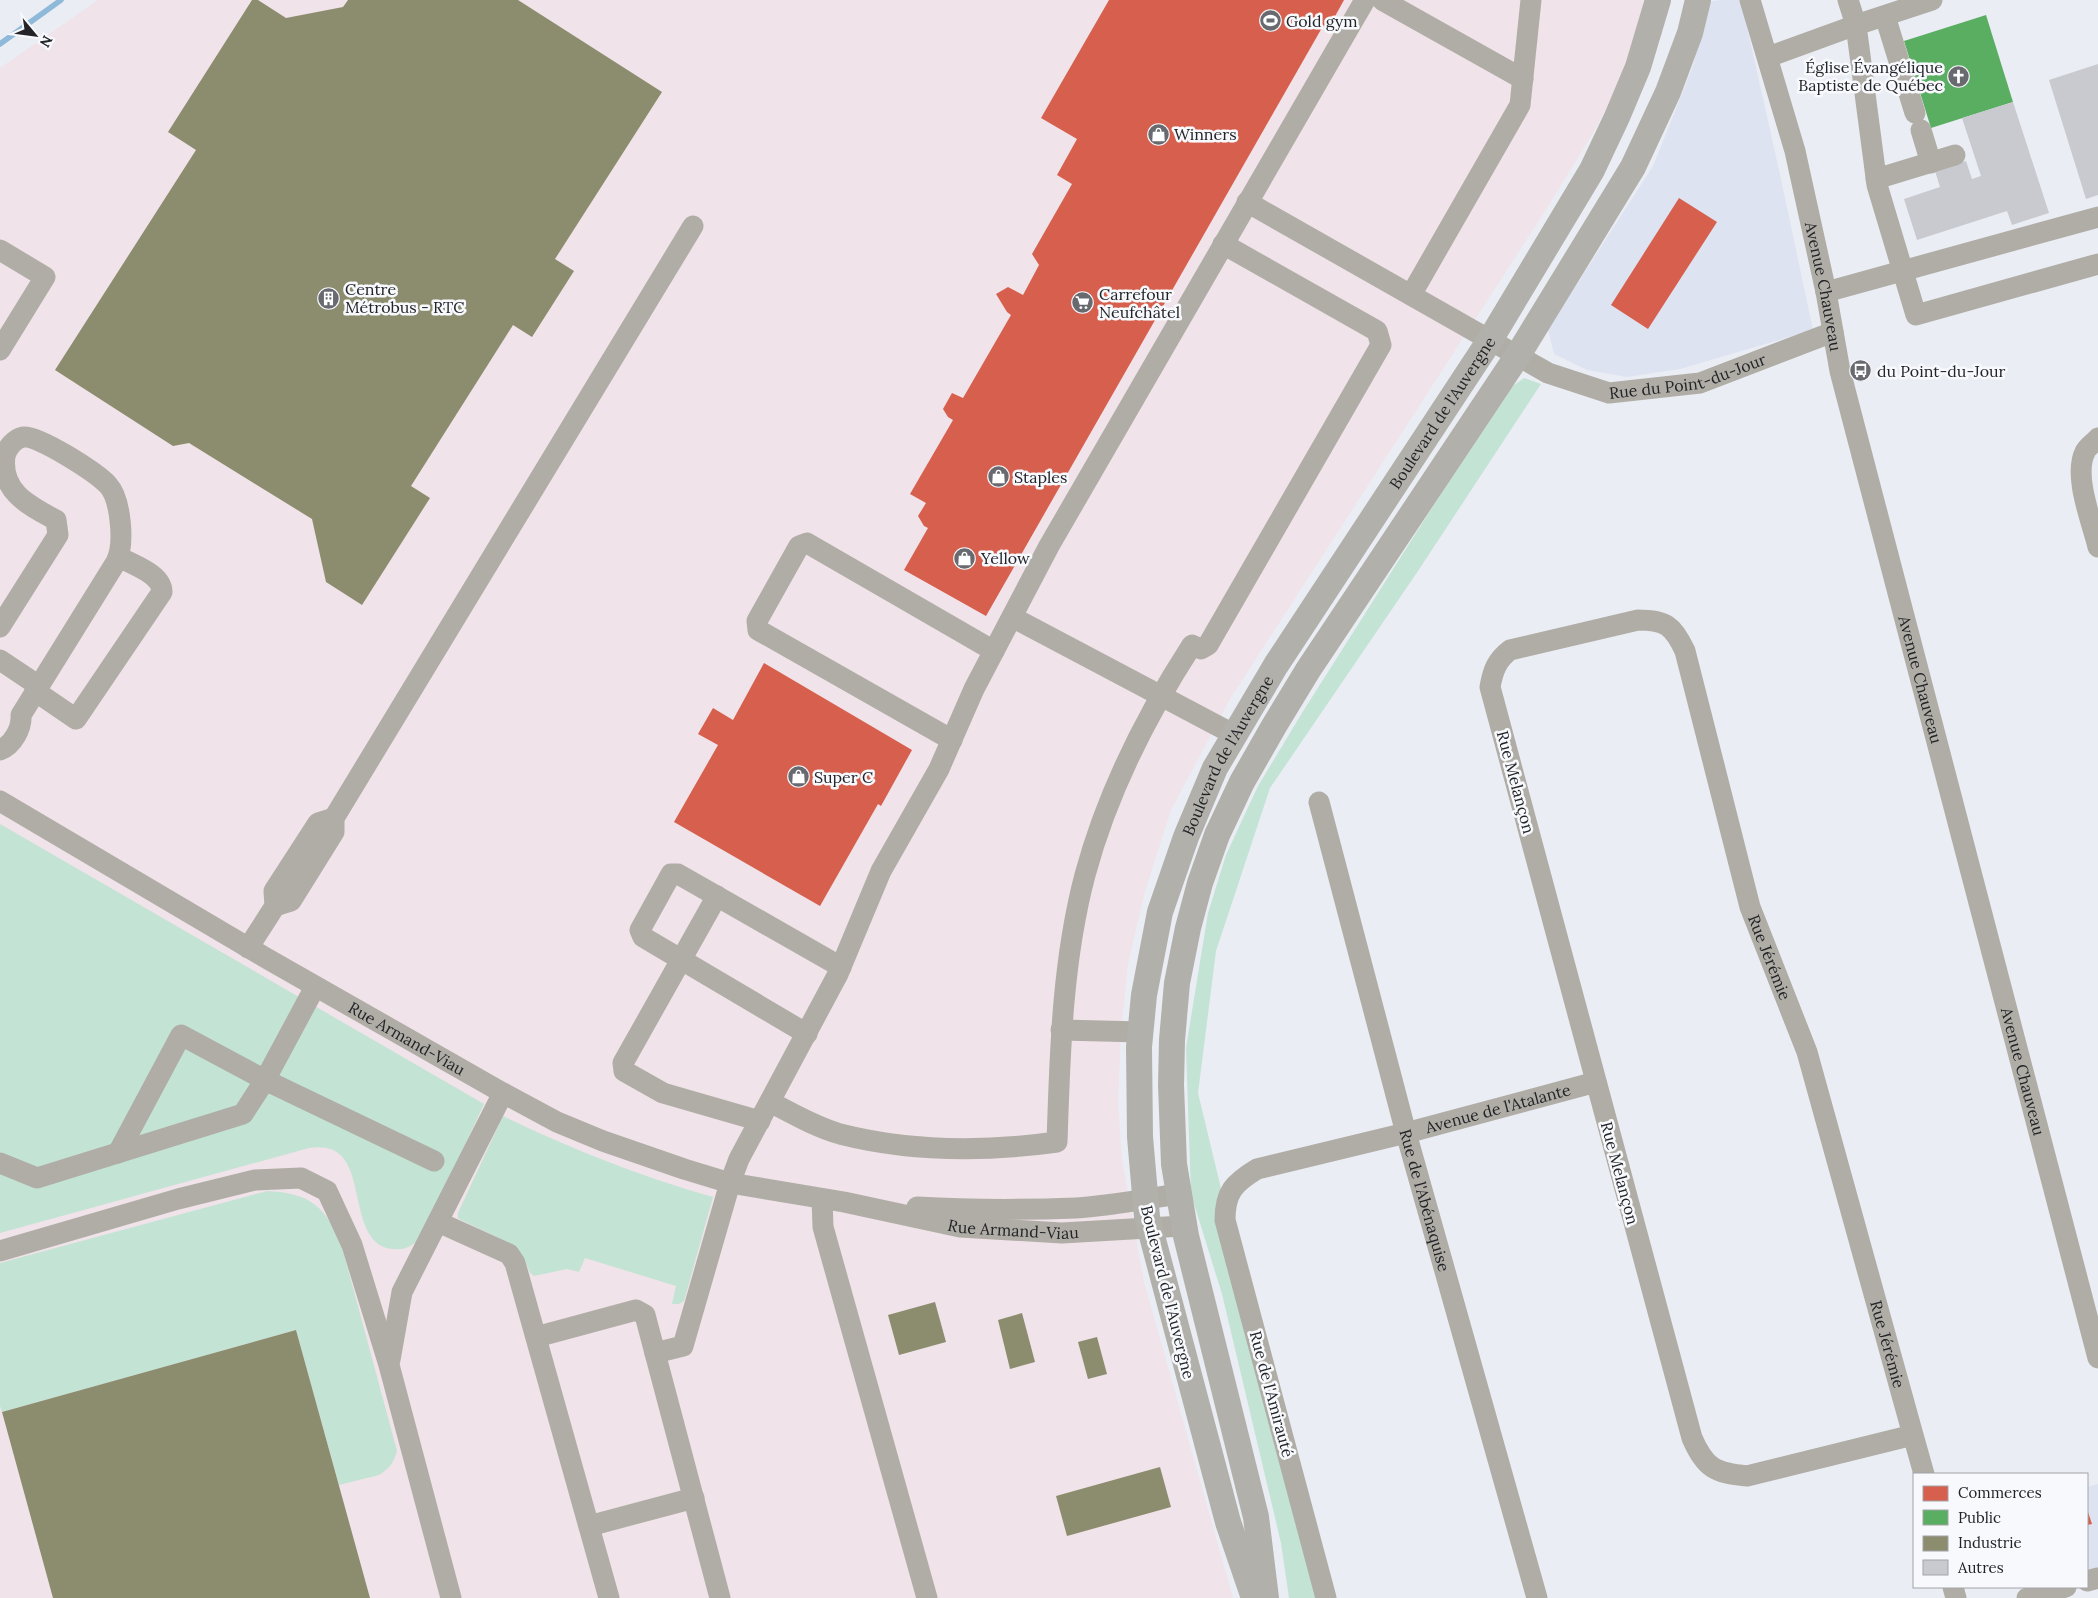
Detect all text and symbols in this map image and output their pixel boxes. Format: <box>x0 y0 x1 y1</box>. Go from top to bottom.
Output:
sports icon: Gold gym <box>1258 9 1282 33</box>
north arrow <box>10 10 60 60</box>
place label: Gold gym <box>1286 11 1358 31</box>
text: N <box>36 32 57 51</box>
place label: Église Évangélique Baptiste de Québec <box>1798 57 1943 95</box>
church icon: Église Évangélique Baptiste de Québec <box>1947 64 1971 88</box>
shop icon: Winners <box>1146 122 1170 146</box>
place label: Winners <box>1174 124 1237 144</box>
street label: Avenue Chauveau <box>1801 219 1846 353</box>
place label: Centre Métrobus - RTC <box>345 279 465 317</box>
place label: Carrefour Neufchâtel <box>1099 284 1180 322</box>
building icon: Centre Métrobus - RTC <box>317 286 341 310</box>
supermarket icon: Carrefour Neufchâtel <box>1071 291 1095 315</box>
street label: Boulevard de l'Auvergne <box>1385 332 1500 493</box>
street label: Rue du Point-du-Jour <box>1608 349 1769 403</box>
bus stop icon: du Point-du-Jour <box>1849 359 1873 383</box>
place label: du Point-du-Jour <box>1877 361 2006 381</box>
shop icon: Staples <box>986 465 1010 489</box>
place label: Staples <box>1014 467 1067 487</box>
shop icon: Yellow <box>953 546 977 570</box>
place label: Yellow <box>980 548 1030 568</box>
street label: Avenue Chauveau <box>1894 612 1947 746</box>
street label: Boulevard de l'Auvergne <box>1178 671 1278 839</box>
street label: Rue Melançon <box>1493 728 1539 836</box>
shop icon: Super C <box>786 765 810 789</box>
place label: Super C <box>814 767 873 787</box>
street label: Rue Jérémie <box>1744 912 1796 1003</box>
street label: Rue Armand-Viau <box>345 997 469 1080</box>
street label: Avenue Chauveau <box>1997 1004 2049 1138</box>
street label: Avenue de l'Atalante <box>1422 1079 1573 1138</box>
street label: Rue Melançon <box>1597 1119 1643 1227</box>
street label: Rue de l'Abénaquise <box>1395 1127 1455 1274</box>
street label: Boulevard de l'Auvergne <box>1137 1203 1199 1381</box>
street label: Rue Armand-Viau <box>946 1215 1080 1243</box>
street label: Rue Jérémie <box>1866 1298 1910 1391</box>
street label: Rue de l'Amirauté <box>1246 1329 1299 1460</box>
legend <box>1913 1473 2088 1588</box>
text: Commerces <box>1958 1483 2042 1502</box>
text: Public <box>1958 1508 2001 1527</box>
text: Industrie <box>1958 1533 2022 1552</box>
text: Autres <box>1957 1558 2004 1577</box>

